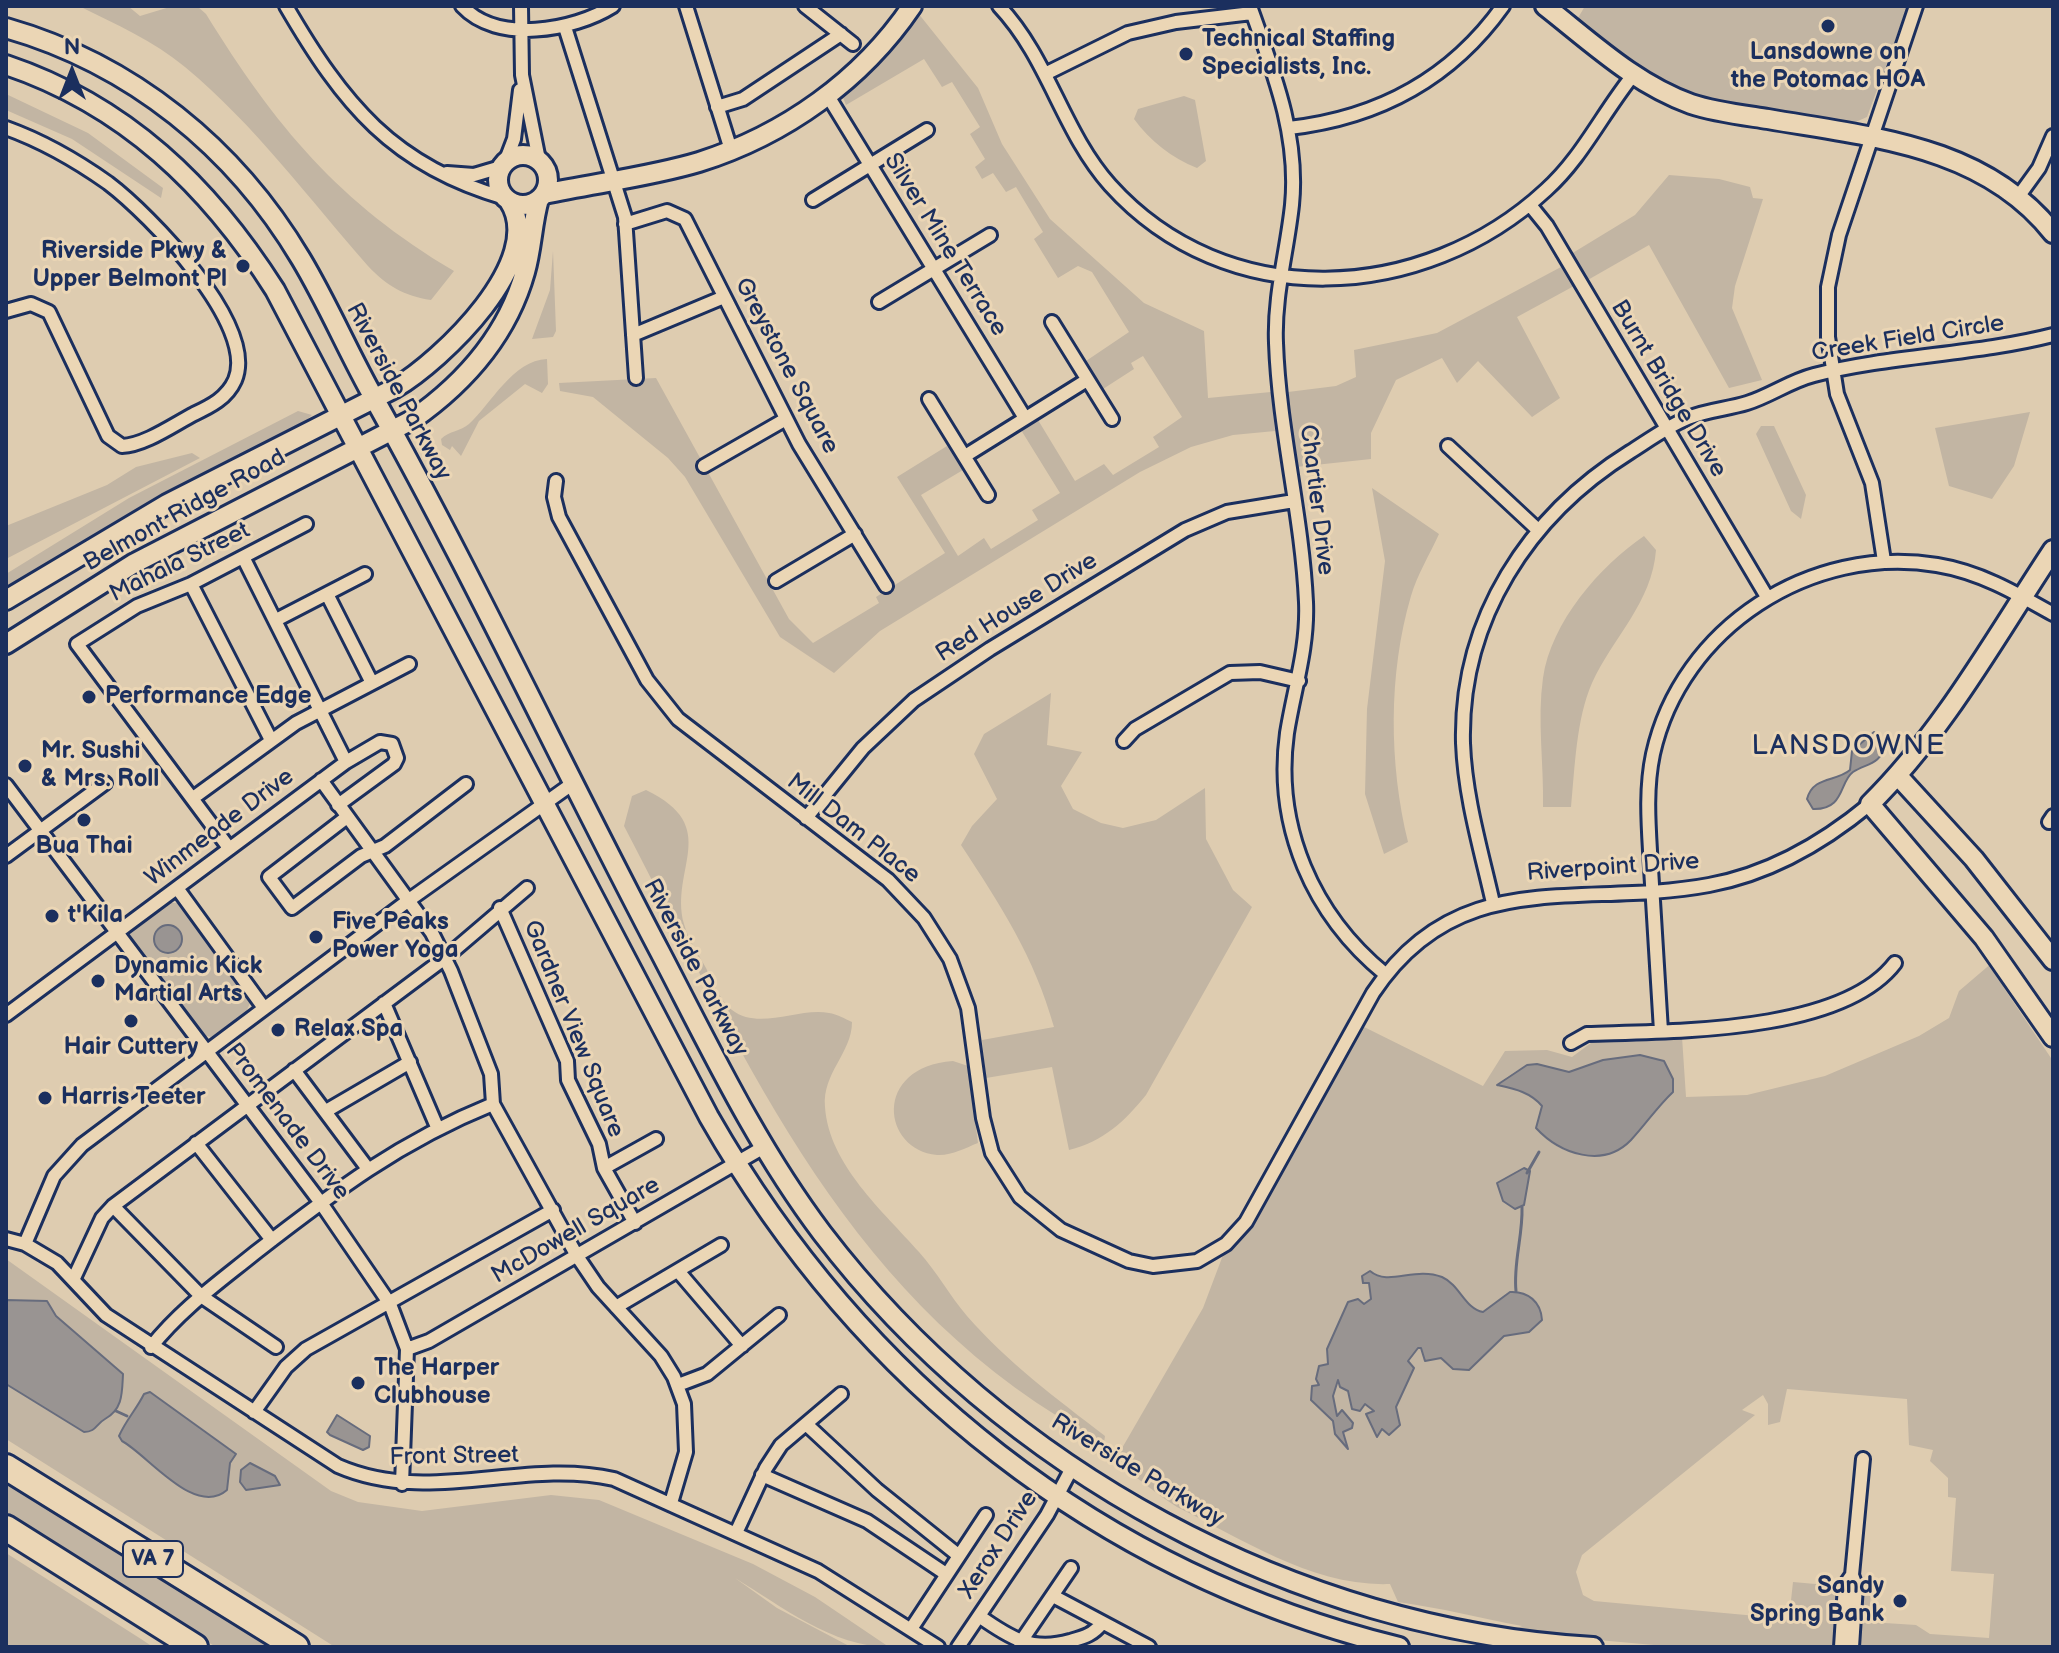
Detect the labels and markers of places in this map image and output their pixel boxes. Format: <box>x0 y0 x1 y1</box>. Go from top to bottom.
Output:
marker: Lansdowne on the Potomac HOA <box>1819 17 1837 35</box>
place label: Technical Staffing Specialists, Inc. <box>1202 26 1395 82</box>
place label: Lansdowne on the Potomac HOA <box>1731 39 1925 95</box>
marker: Technical Staffing Specialists, Inc. <box>1177 45 1195 63</box>
place label: Riverside Pkwy & Upper Belmont Pl <box>33 238 227 294</box>
marker: Riverside Pkwy & Upper Belmont Pl <box>234 257 252 275</box>
place label: Performance Edge <box>105 683 311 711</box>
marker: Performance Edge <box>80 688 98 706</box>
place label: Mr. Sushi & Mrs. Roll <box>41 738 159 794</box>
marker: Mr. Sushi & Mrs. Roll <box>16 757 34 775</box>
marker: Bua Thai <box>75 811 93 829</box>
place label: Bua Thai <box>35 833 133 861</box>
place label: t'Kila <box>68 902 123 930</box>
marker: t'Kila <box>43 907 61 925</box>
place label: Five Peaks Power Yoga <box>332 909 458 965</box>
marker: Five Peaks Power Yoga <box>307 928 325 946</box>
place label: Dynamic Kick Martial Arts <box>114 953 262 1009</box>
marker: Dynamic Kick Martial Arts <box>89 972 107 990</box>
marker: Hair Cuttery <box>122 1012 140 1030</box>
place label: Relax Spa <box>294 1016 403 1044</box>
marker: Relax Spa <box>269 1021 287 1039</box>
place label: Hair Cuttery <box>64 1034 198 1062</box>
place label: Harris Teeter <box>61 1084 206 1112</box>
marker: Harris Teeter <box>36 1089 54 1107</box>
place label: The Harper Clubhouse <box>374 1355 499 1411</box>
marker: The Harper Clubhouse <box>349 1374 367 1392</box>
place label: Sandy Spring Bank <box>1750 1573 1884 1629</box>
marker: Sandy Spring Bank <box>1891 1592 1909 1610</box>

